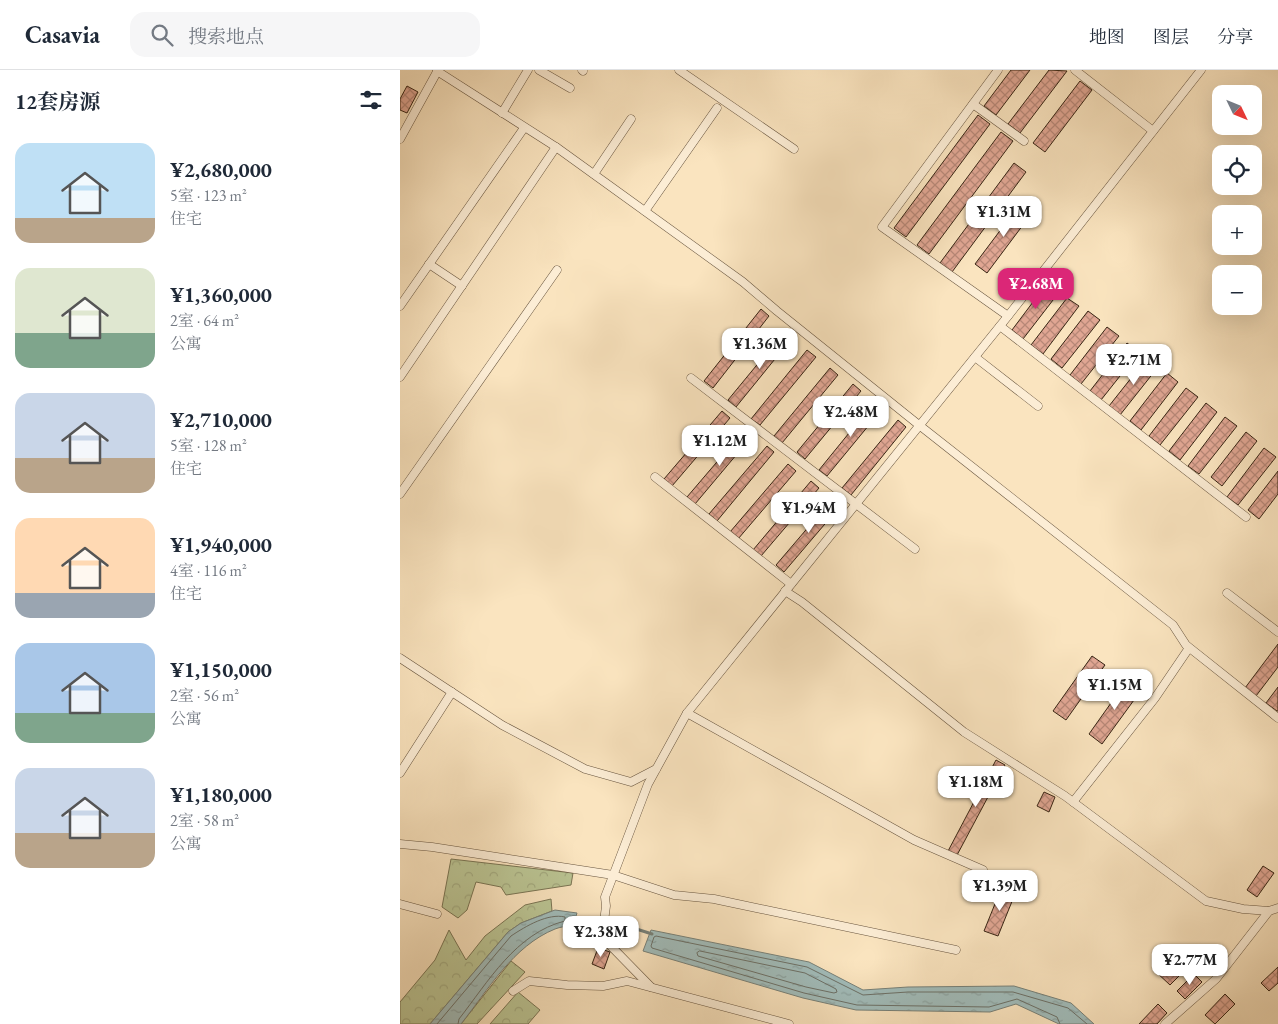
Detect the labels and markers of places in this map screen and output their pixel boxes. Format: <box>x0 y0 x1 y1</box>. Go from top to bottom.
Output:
pin: ¥1.31M <box>963 196 1045 238</box>
pin: ¥2.68M <box>995 268 1077 310</box>
pin: ¥1.36M <box>719 328 801 370</box>
pin: ¥2.71M <box>1093 344 1175 386</box>
pin: ¥2.48M <box>810 396 892 438</box>
pin: ¥1.12M <box>679 424 761 467</box>
pin: ¥1.94M <box>768 492 850 534</box>
pin: ¥1.15M <box>1074 668 1156 711</box>
pin: ¥1.18M <box>935 766 1017 808</box>
pin: ¥1.39M <box>959 870 1041 912</box>
pin: ¥2.38M <box>560 916 642 958</box>
pin: ¥2.77M <box>1149 944 1231 986</box>

